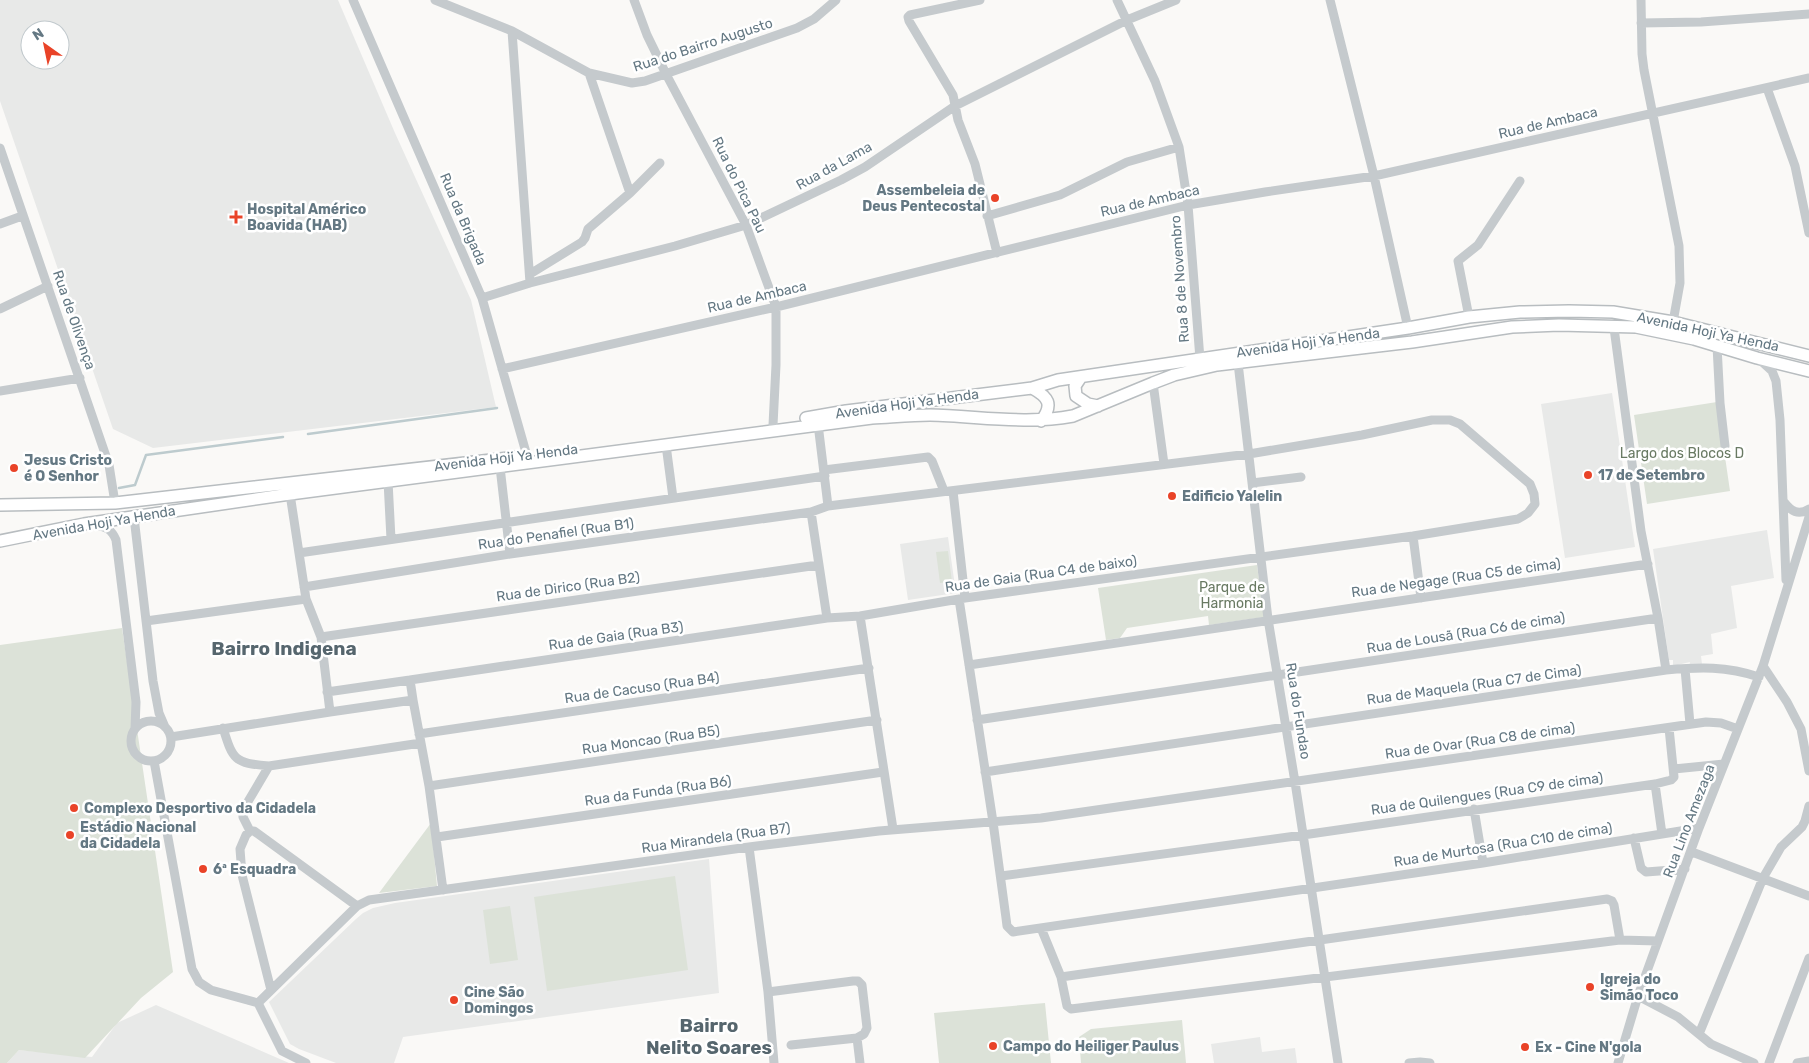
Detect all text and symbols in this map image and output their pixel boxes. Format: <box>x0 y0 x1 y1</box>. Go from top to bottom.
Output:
street label: Rua do Bairro Augusto <box>631 14 775 76</box>
north arrow <box>20 20 70 70</box>
text: N <box>29 25 47 44</box>
street label: Rua de Ambaca <box>1497 103 1599 143</box>
street label: Rua do Pica Pau <box>708 134 770 236</box>
street label: Rua da Lama <box>793 138 875 194</box>
street label: Rua da Brigada <box>436 170 490 268</box>
street label: Rua de Ambaca <box>1099 181 1201 221</box>
place label: Assembeleia de Deus Pentecostal <box>862 182 985 215</box>
marker: Assembeleia de Deus Pentecostal <box>989 192 1001 204</box>
place label: Hospital Américo Boavida (HAB) <box>247 201 366 234</box>
marker: Hospital Américo Boavida (HAB) <box>229 210 243 224</box>
street label: Rua 8 de Novembro <box>1167 215 1193 343</box>
street label: Rua de Olivença <box>49 268 99 372</box>
street label: Rua de Ambaca <box>706 277 808 317</box>
street label: Avenida Hoji Ya Henda <box>1635 309 1781 355</box>
street label: Avenida Hoji Ya Henda <box>1235 325 1381 361</box>
street label: Avenida Hoji Ya Henda <box>834 386 980 422</box>
street label: Avenida Hoji Ya Henda <box>433 441 579 475</box>
park label: Largo dos Blocos D <box>1620 445 1744 462</box>
place label: Jesus Cristo é O Senhor <box>24 452 112 485</box>
marker: Jesus Cristo é O Senhor <box>8 462 20 474</box>
place label: 17 de Setembro <box>1598 467 1705 484</box>
marker: 17 de Setembro <box>1582 469 1594 481</box>
place label: Edificio Yalelin <box>1182 488 1282 505</box>
marker: Edificio Yalelin <box>1166 490 1178 502</box>
street label: Avenida Hoji Ya Henda <box>31 502 177 544</box>
street label: Rua do Penafiel (Rua B1) <box>477 515 635 553</box>
street label: Rua de Gaia (Rua C4 de baixo) <box>944 552 1138 596</box>
street label: Rua de Negage (Rua C5 de cima) <box>1350 555 1562 601</box>
street label: Rua de Dirico (Rua B2) <box>495 568 641 606</box>
park label: Parque de Harmonia <box>1199 579 1265 612</box>
street label: Rua de Lousã (Rua C6 de cima) <box>1366 609 1566 657</box>
street label: Rua de Gaia (Rua B3) <box>547 618 685 654</box>
district label: Bairro Indigena <box>211 637 357 660</box>
street label: Rua do Fundao <box>1282 661 1314 761</box>
street label: Rua de Maquela (Rua C7 de Cima) <box>1366 662 1582 708</box>
street label: Rua de Cacuso (Rua B4) <box>564 669 720 707</box>
street label: Rua de Ovar (Rua C8 de cima) <box>1384 719 1576 763</box>
street label: Rua Moncao (Rua B5) <box>581 722 721 758</box>
street label: Rua Lino Amezaga <box>1660 762 1718 880</box>
street label: Rua de Quilengues (Rua C9 de cima) <box>1370 769 1604 819</box>
street label: Rua da Funda (Rua B6) <box>583 772 733 810</box>
place label: Complexo Desportivo da Cidadela <box>84 800 316 817</box>
marker: Complexo Desportivo da Cidadela <box>68 802 80 814</box>
place label: Estádio Nacional da Cidadela <box>80 819 196 852</box>
street label: Rua Mirandela (Rua B7) <box>640 819 792 857</box>
street label: Rua de Murtosa (Rua C10 de cima) <box>1392 819 1614 871</box>
marker: Estádio Nacional da Cidadela <box>64 829 76 841</box>
place label: 6ª Esquadra <box>213 861 296 878</box>
marker: 6ª Esquadra <box>197 863 209 875</box>
place label: Igreja do Simão Toco <box>1600 971 1679 1004</box>
marker: Igreja do Simão Toco <box>1584 981 1596 993</box>
place label: Cine São Domingos <box>464 984 534 1017</box>
marker: Cine São Domingos <box>448 994 460 1006</box>
district label: Bairro Nelito Soares <box>646 1014 772 1059</box>
place label: Campo do Heiliger Paulus <box>1003 1038 1179 1055</box>
place label: Ex - Cine N'gola <box>1535 1039 1642 1056</box>
marker: Campo do Heiliger Paulus <box>987 1040 999 1052</box>
marker: Ex - Cine N'gola <box>1519 1041 1531 1053</box>

